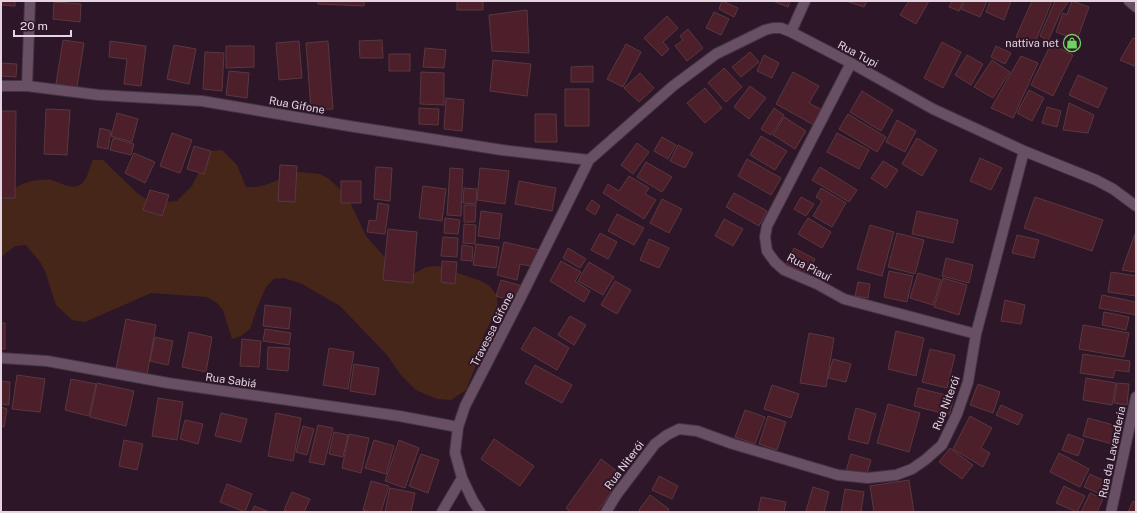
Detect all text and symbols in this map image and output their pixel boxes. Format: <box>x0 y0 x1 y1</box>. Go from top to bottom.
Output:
scale bar <box>14 12 71 38</box>
text: 20 m <box>20 19 48 33</box>
shop icon: nattiva net <box>1062 33 1082 53</box>
place label: nattiva net <box>1005 37 1059 49</box>
street label: Rua Tupi <box>836 38 880 70</box>
street label: Rua Gifone <box>268 94 326 116</box>
street label: Rua Piauí <box>785 251 833 283</box>
street label: Travessa Gifone <box>468 290 516 368</box>
street label: Rua Sabiá <box>205 370 257 390</box>
street label: Rua Niterói <box>930 374 962 432</box>
street label: Rua da Lavanderia <box>1096 405 1128 499</box>
street label: Rua Niterói <box>602 439 646 491</box>

